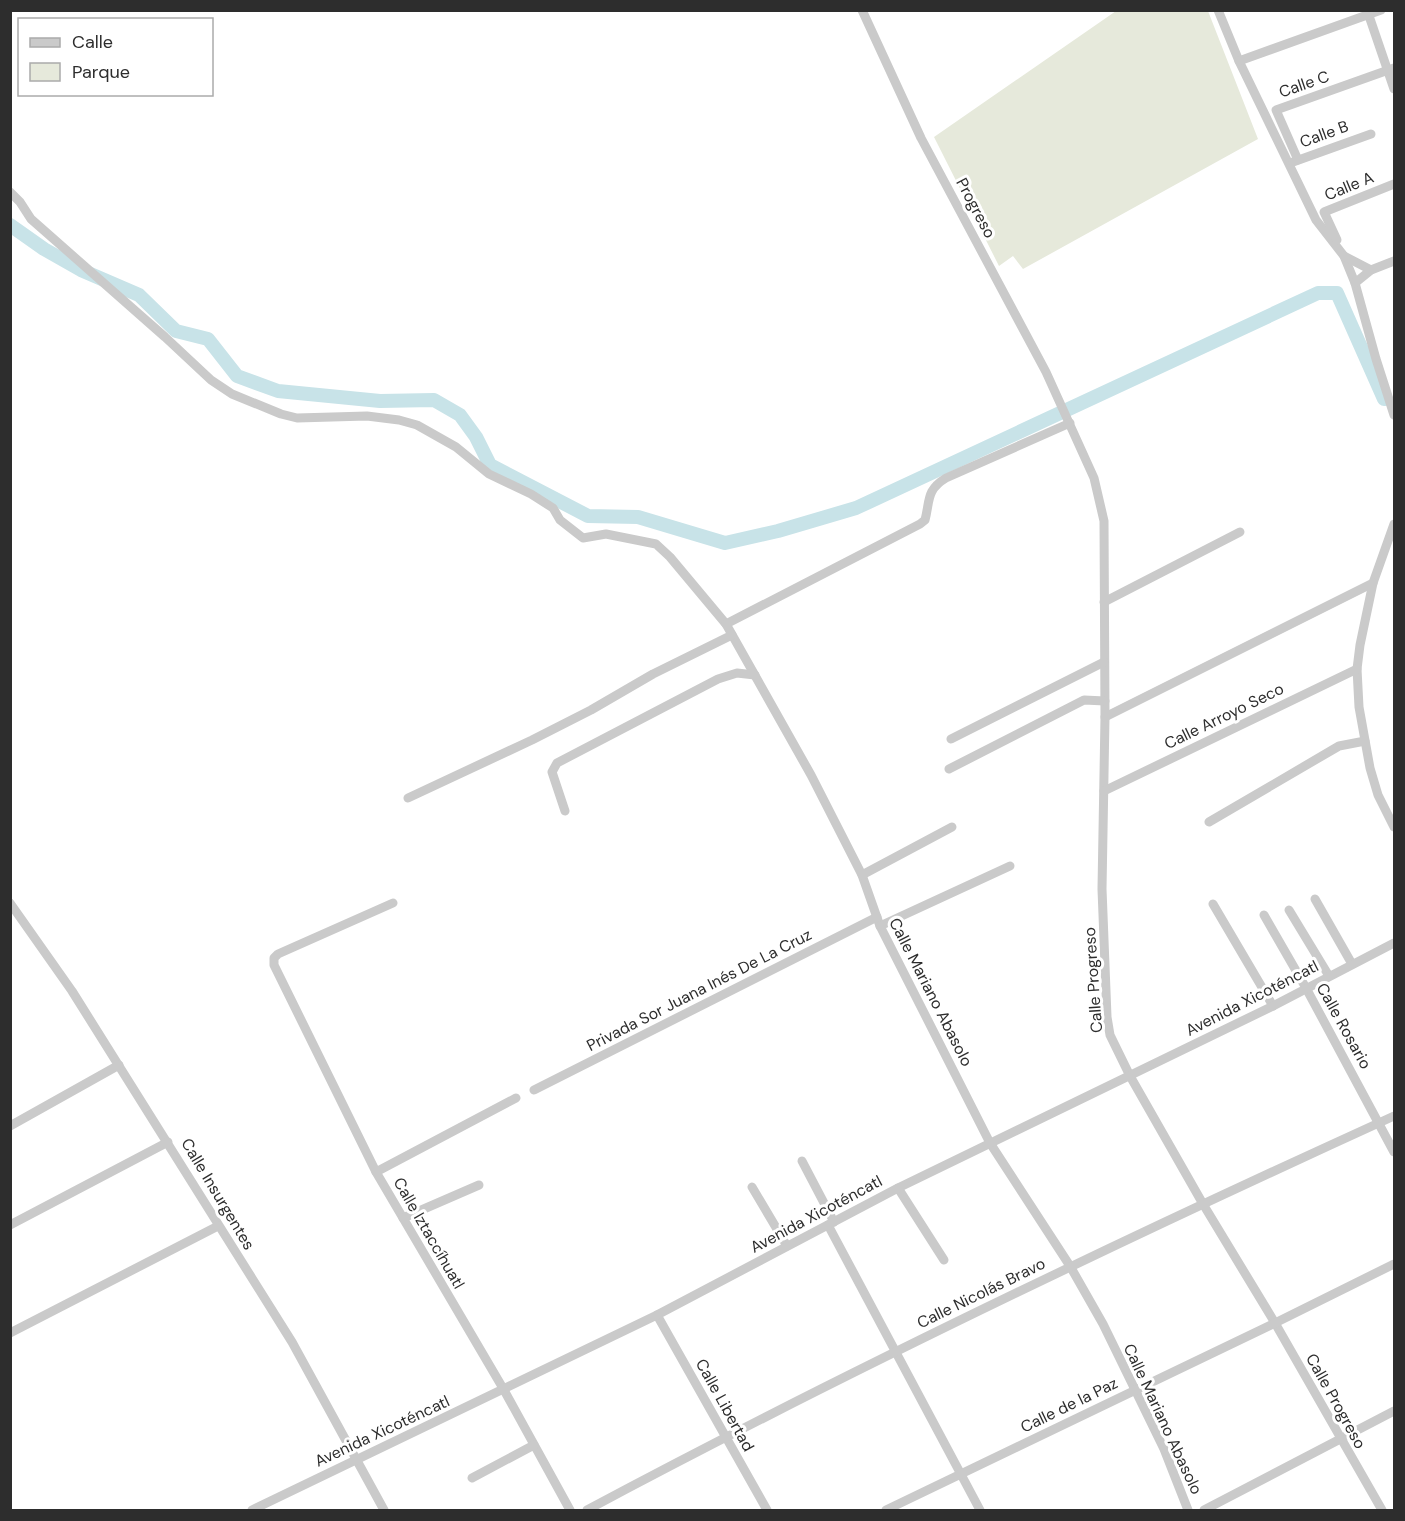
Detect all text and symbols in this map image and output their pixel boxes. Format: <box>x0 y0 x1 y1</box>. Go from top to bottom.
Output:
legend <box>18 18 213 96</box>
text: Calle <box>72 30 113 54</box>
text: Parque <box>72 60 130 84</box>
street label: Calle C <box>1276 66 1332 102</box>
street label: Calle B <box>1297 116 1351 152</box>
street label: Calle A <box>1321 167 1377 205</box>
street label: Progreso <box>951 174 1001 242</box>
street label: Calle Arroyo Seco <box>1161 678 1287 754</box>
street label: Calle Mariano Abasolo <box>884 914 978 1070</box>
street label: Privada Sor Juana Inés De La Cruz <box>583 924 815 1056</box>
street label: Calle Progreso <box>1079 926 1107 1034</box>
street label: Avenida Xicoténcatl <box>1182 955 1322 1041</box>
street label: Calle Rosario <box>1312 979 1376 1073</box>
street label: Calle Insurgentes <box>176 1134 260 1254</box>
street label: Avenida Xicoténcatl <box>746 1170 886 1258</box>
street label: Calle Iztaccíhuatl <box>389 1174 469 1292</box>
street label: Calle Nicolás Bravo <box>913 1253 1049 1333</box>
street label: Calle Mariano Abasolo <box>1119 1340 1207 1498</box>
street label: Calle Progreso <box>1301 1350 1371 1452</box>
street label: Calle Libertad <box>691 1355 759 1455</box>
street label: Calle de la Paz <box>1017 1372 1121 1438</box>
street label: Avenida Xicoténcatl <box>311 1391 453 1471</box>

